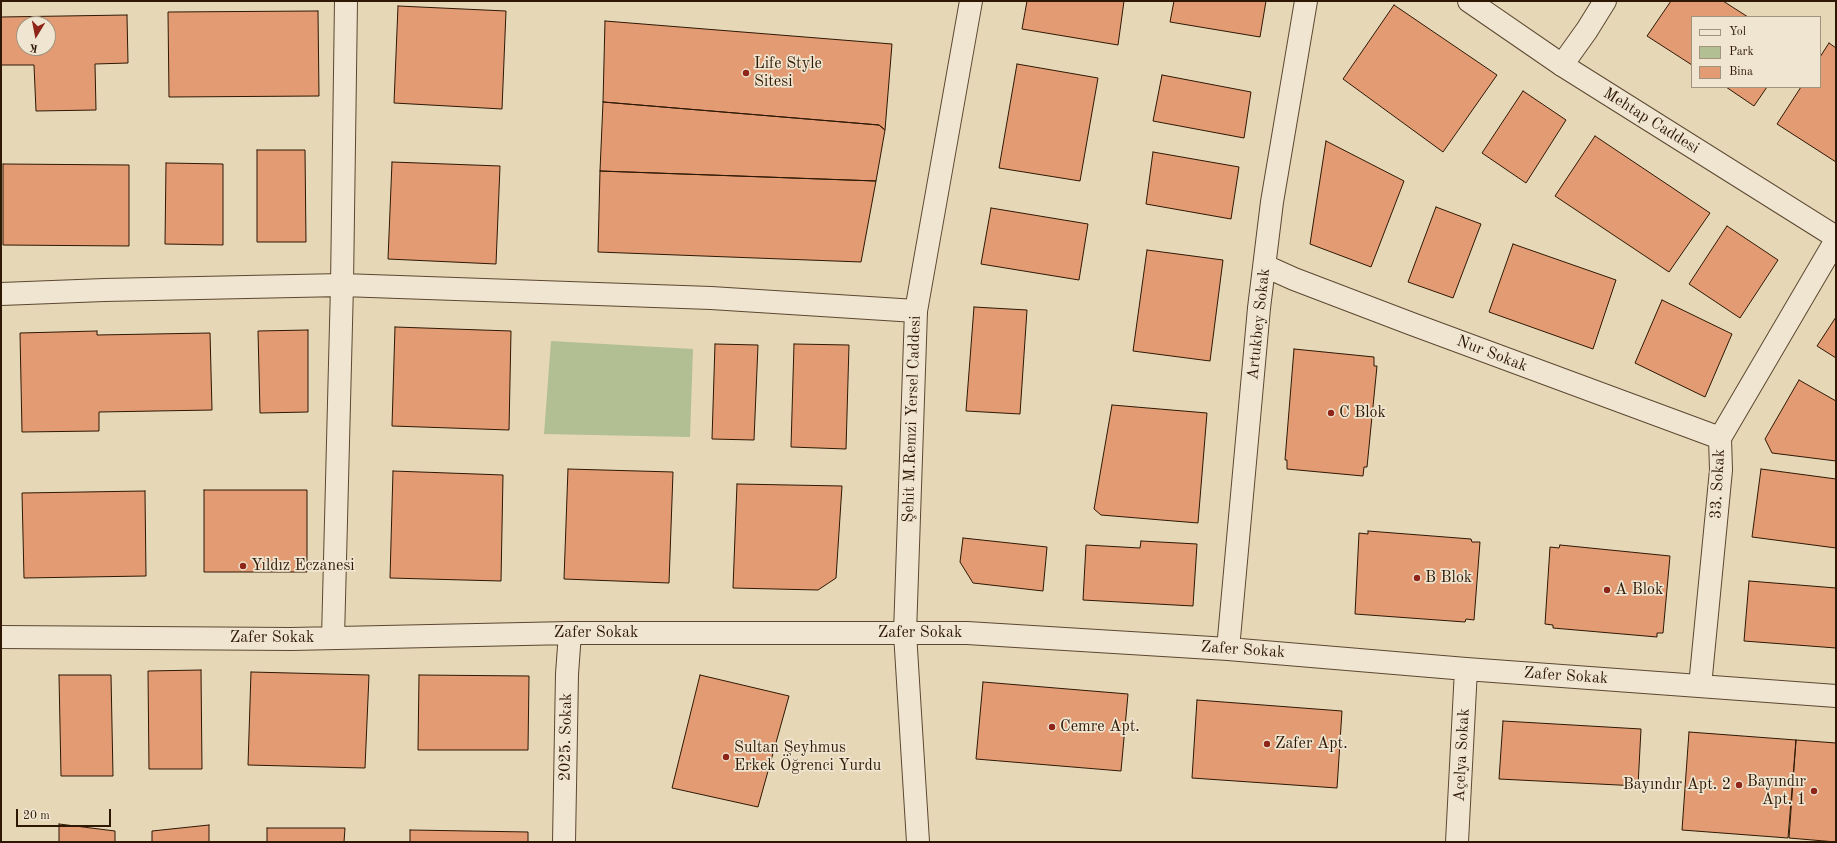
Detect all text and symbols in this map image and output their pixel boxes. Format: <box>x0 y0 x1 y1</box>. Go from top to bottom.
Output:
north arrow <box>16 16 56 56</box>
legend <box>1691 16 1821 88</box>
text: Yol <box>1729 26 1746 38</box>
text: K <box>29 41 39 53</box>
text: Park <box>1729 46 1754 58</box>
place label: Life Style Sitesi <box>754 54 822 92</box>
text: Bina <box>1729 66 1753 78</box>
marker: Life Style Sitesi <box>741 68 751 78</box>
street label: Mehtap Caddesi <box>1599 84 1703 158</box>
street label: Artukbey Sokak <box>1244 267 1274 381</box>
street label: Şehit M.Remzi Yersel Caddesi <box>899 315 925 523</box>
street label: Nur Sokak <box>1454 332 1530 376</box>
place label: C Blok <box>1339 403 1386 423</box>
marker: C Blok <box>1326 408 1336 418</box>
street label: 33. Sokak <box>1707 449 1729 519</box>
place label: Yıldız Eczanesi <box>251 556 355 576</box>
marker: Yıldız Eczanesi <box>238 561 248 571</box>
place label: B Blok <box>1425 568 1472 588</box>
marker: B Blok <box>1412 573 1422 583</box>
place label: A Blok <box>1615 580 1663 600</box>
marker: A Blok <box>1602 585 1612 595</box>
street label: Zafer Sokak <box>554 623 638 643</box>
street label: Zafer Sokak <box>878 623 962 643</box>
street label: Zafer Sokak <box>230 628 314 648</box>
street label: Zafer Sokak <box>1200 637 1286 663</box>
street label: Zafer Sokak <box>1523 663 1609 689</box>
street label: 2025. Sokak <box>556 693 576 781</box>
street label: Açelya Sokak <box>1450 708 1474 802</box>
place label: Cemre Apt. <box>1060 717 1140 737</box>
marker: Cemre Apt. <box>1047 722 1057 732</box>
place label: Zafer Apt. <box>1275 734 1348 754</box>
place label: Sultan Şeyhmus Erkek Öğrenci Yurdu <box>734 738 881 776</box>
marker: Zafer Apt. <box>1262 739 1272 749</box>
marker: Sultan Şeyhmus Erkek Öğrenci Yurdu <box>721 752 731 762</box>
place label: Bayındır Apt. 1 <box>1747 772 1806 810</box>
place label: Bayındır Apt. 2 <box>1623 775 1731 795</box>
marker: Bayındır Apt. 2 <box>1734 780 1744 790</box>
marker: Bayındır Apt. 1 <box>1809 786 1819 796</box>
scale bar <box>18 801 113 827</box>
text: 20 m <box>23 810 50 822</box>

